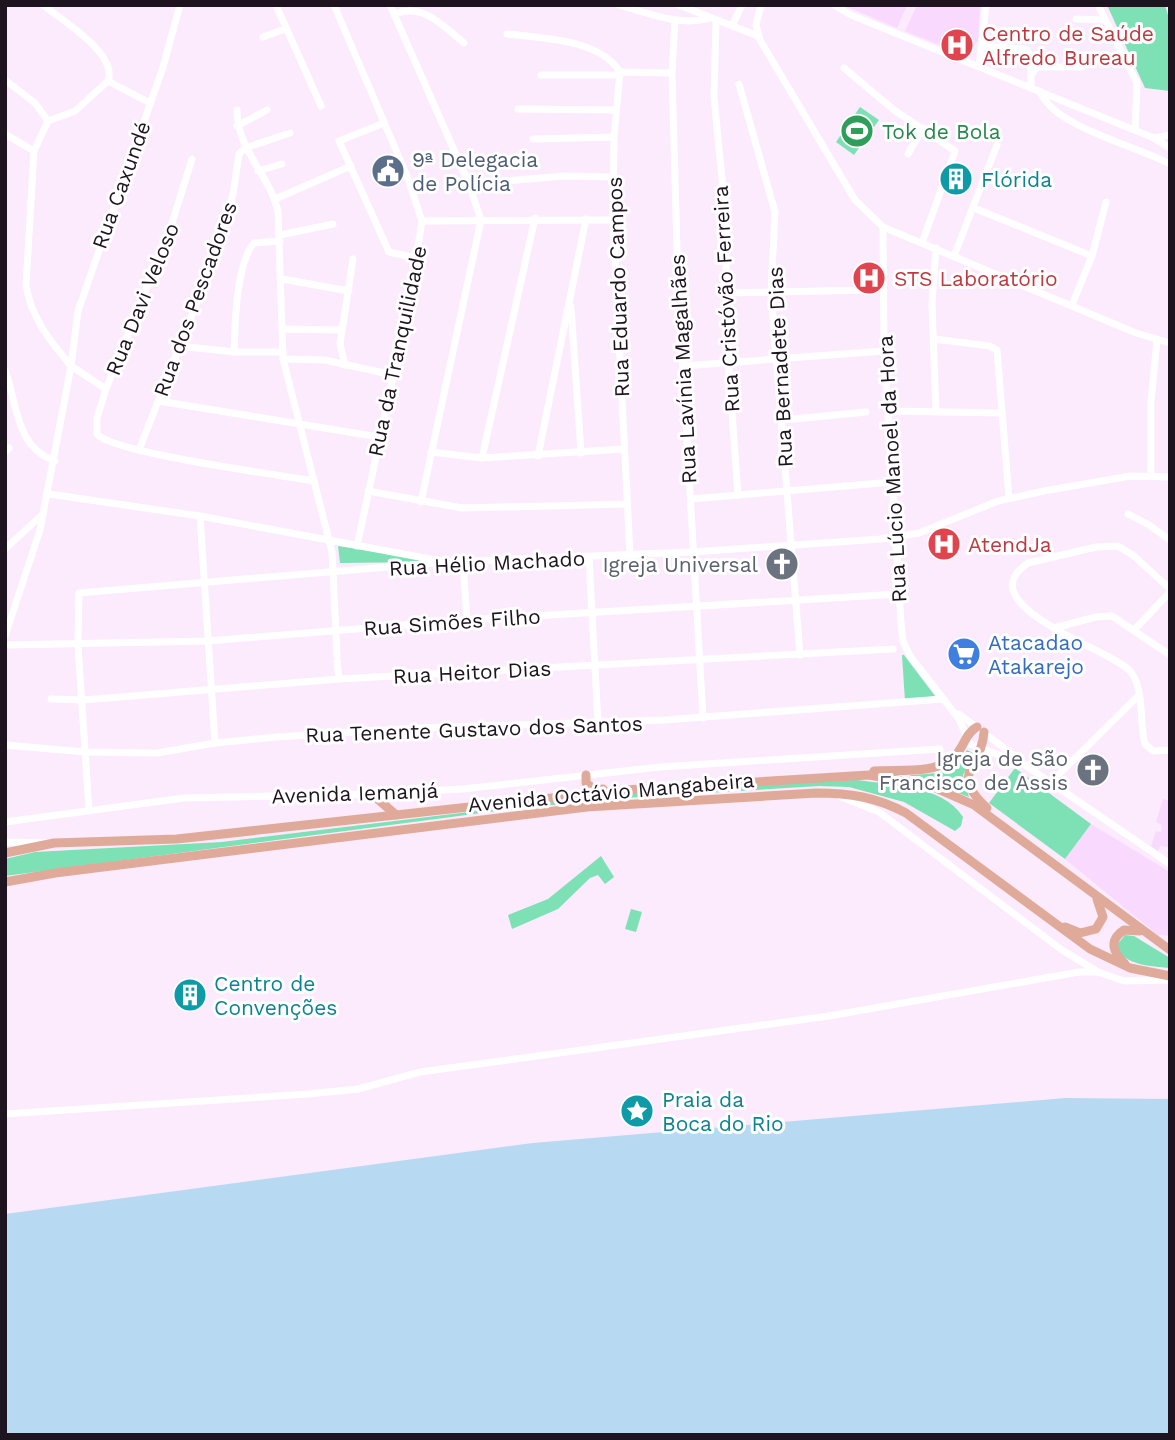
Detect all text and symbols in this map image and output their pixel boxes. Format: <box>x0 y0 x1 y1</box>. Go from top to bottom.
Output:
place label: Centro de Saúde Alfredo Bureau <box>982 21 1154 70</box>
hospital icon: Centro de Saúde Alfredo Bureau <box>938 26 976 64</box>
sports icon: Tok de Bola <box>838 112 876 150</box>
street label: Rua Caxundé <box>86 118 156 252</box>
place label: Tok de Bola <box>882 119 1001 144</box>
place label: 9ª Delegacia de Polícia <box>412 147 538 196</box>
public building icon: 9ª Delegacia de Polícia <box>369 152 407 190</box>
building icon: Flórida <box>937 160 975 198</box>
place label: Flórida <box>981 167 1052 192</box>
street label: Rua Eduardo Campos <box>602 176 634 398</box>
street label: Rua Cristóvão Ferreira <box>708 185 744 413</box>
street label: Rua dos Pescadores <box>148 198 242 400</box>
street label: Rua Davi Veloso <box>100 219 184 379</box>
street label: Rua da Tranquilidade <box>362 243 432 459</box>
street label: Rua Lavínia Magalhães <box>664 253 702 485</box>
hospital icon: STS Laboratório <box>850 259 888 297</box>
street label: Rua Bernadete Dias <box>762 266 798 468</box>
place label: STS Laboratório <box>894 266 1058 291</box>
street label: Rua Lúcio Manoel da Hora <box>873 335 911 603</box>
hospital icon: AtendJa <box>925 525 963 563</box>
place label: AtendJa <box>968 532 1052 557</box>
street label: Rua Hélio Machado <box>388 545 586 581</box>
church icon: Igreja Universal <box>763 545 801 583</box>
place label: Igreja Universal <box>602 552 759 577</box>
street label: Rua Simões Filho <box>363 603 541 641</box>
place label: Atacadao Atakarejo <box>988 630 1084 679</box>
supermarket icon: Atacadao Atakarejo <box>945 635 983 673</box>
street label: Rua Heitor Dias <box>392 655 552 689</box>
street label: Rua Tenente Gustavo dos Santos <box>305 711 643 747</box>
place label: Igreja de São Francisco de Assis <box>879 746 1068 795</box>
church icon: Igreja de São Francisco de Assis <box>1074 751 1112 789</box>
street label: Avenida Octávio Mangabeira <box>467 767 755 817</box>
street label: Avenida Iemanjá <box>271 778 439 808</box>
place label: Centro de Convenções <box>214 971 337 1020</box>
building icon: Centro de Convenções <box>171 976 209 1014</box>
place label: Praia da Boca do Rio <box>662 1087 784 1136</box>
place icon: Praia da Boca do Rio <box>618 1092 656 1130</box>

